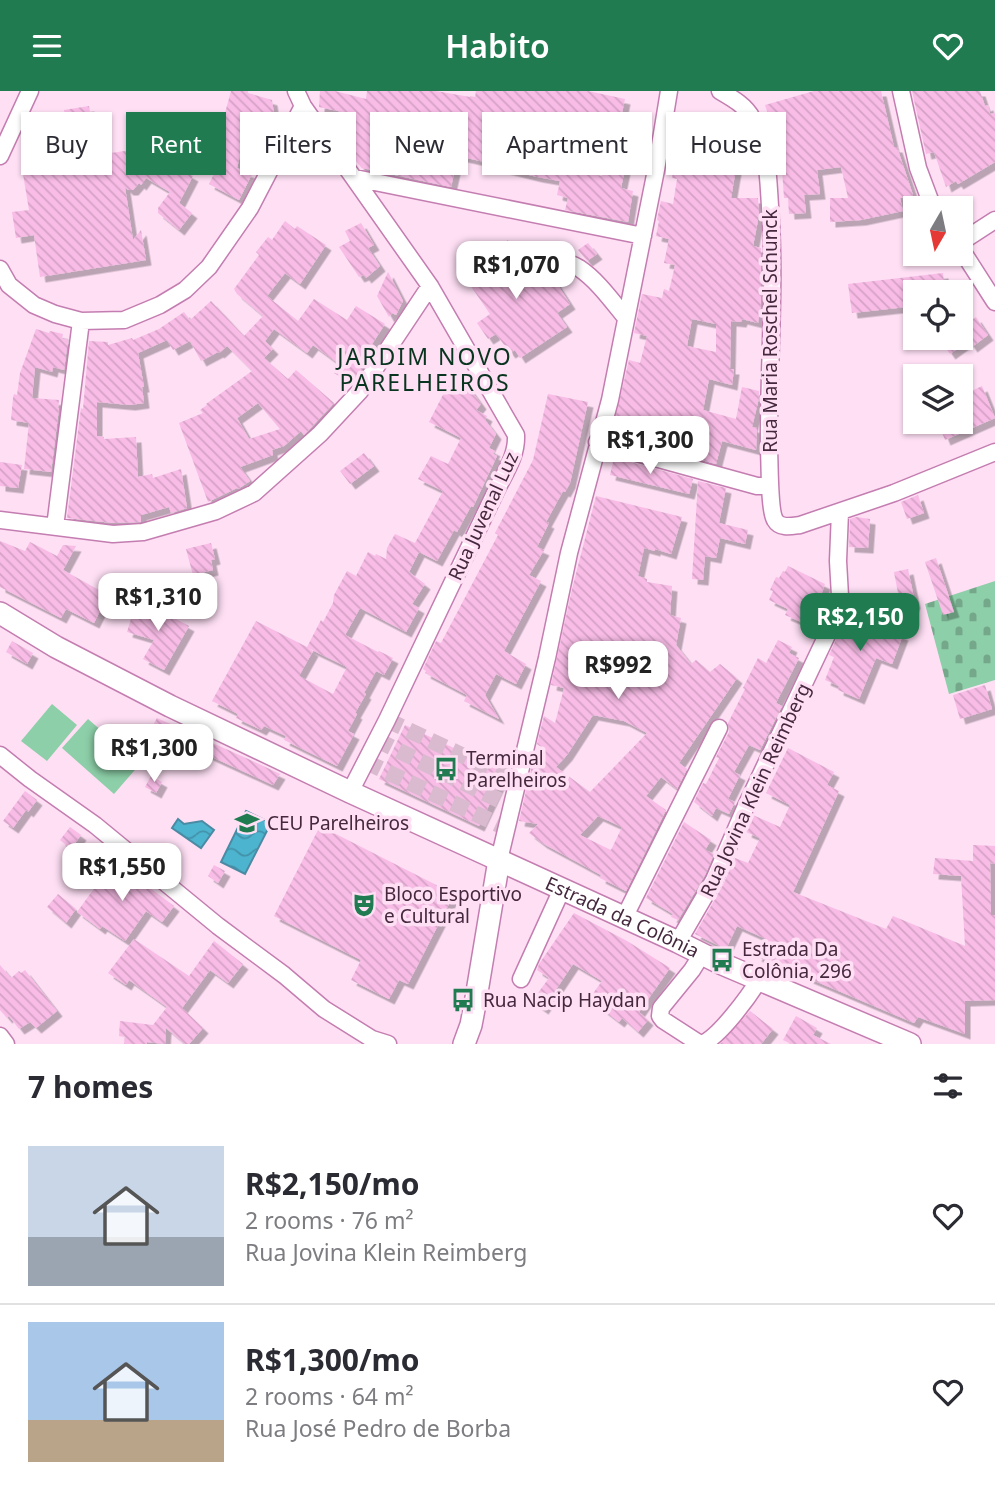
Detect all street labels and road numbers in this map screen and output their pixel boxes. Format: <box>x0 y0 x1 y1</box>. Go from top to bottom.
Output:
street label: Rua Maria Roschel Schunck <box>757 209 783 453</box>
street label: Rua Juvenal Luz <box>442 447 524 585</box>
street label: Rua Jovina Klein Reimberg <box>694 679 816 901</box>
street label: Estrada da Colônia <box>541 870 704 964</box>

